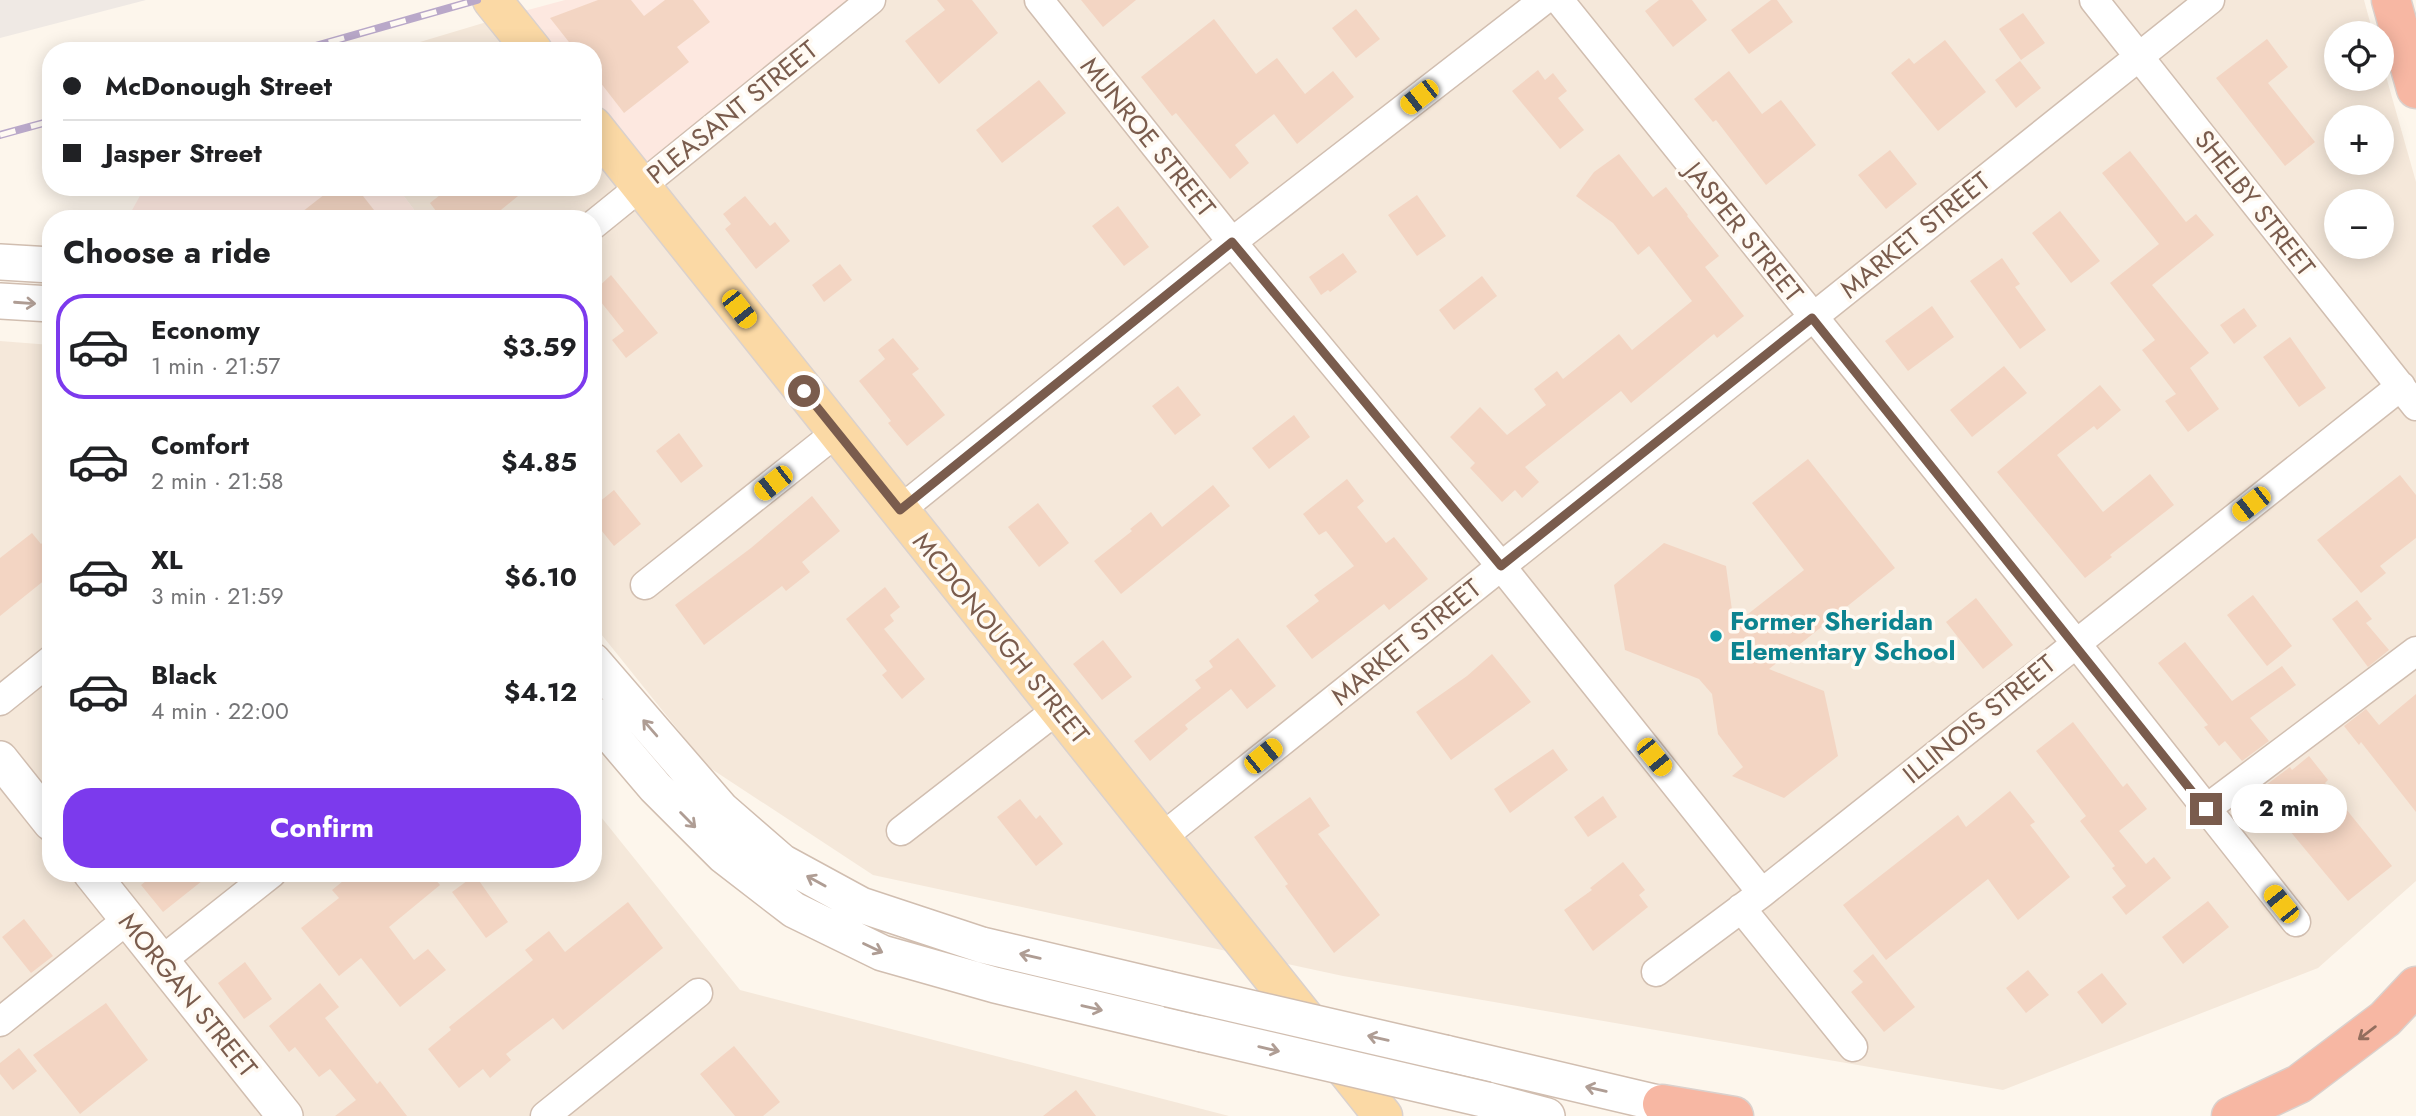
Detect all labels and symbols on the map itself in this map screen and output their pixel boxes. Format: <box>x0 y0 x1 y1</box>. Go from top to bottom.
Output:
street label: PLEASANT STREET <box>638 31 826 193</box>
street label: MUNROE STREET <box>1071 49 1225 225</box>
car <box>1396 76 1443 118</box>
street label: SHELBY STREET <box>2186 122 2324 284</box>
street label: JASPER STREET <box>1674 152 1812 310</box>
street label: MARKET STREET <box>1832 163 1998 307</box>
car <box>718 286 761 332</box>
one-way arrow <box>14 296 37 309</box>
route start <box>788 375 820 407</box>
car <box>750 462 797 504</box>
car <box>2228 483 2275 525</box>
street label: MCDONOUGH STREET <box>904 524 1098 752</box>
street label: MARKET STREET <box>1323 570 1489 714</box>
place label: Former Sheridan Elementary School <box>1730 602 1955 670</box>
marker: Former Sheridan Elementary School <box>1708 628 1724 644</box>
street label: ILLINOIS STREET <box>1894 645 2064 793</box>
one-way arrow <box>642 720 658 738</box>
car <box>1633 734 1676 780</box>
car <box>1241 735 1286 777</box>
callout: 2 min <box>2230 784 2346 834</box>
route end <box>2190 793 2222 825</box>
one-way arrow <box>679 811 696 828</box>
one-way arrow <box>807 874 827 888</box>
car <box>2260 881 2303 927</box>
street label: MORGAN STREET <box>110 904 266 1086</box>
one-way arrow <box>862 942 883 955</box>
one-way arrow <box>1019 949 1042 962</box>
one-way arrow <box>1080 1002 1103 1015</box>
one-way arrow <box>2358 1026 2376 1041</box>
one-way arrow <box>1367 1031 1390 1044</box>
one-way arrow <box>1257 1043 1280 1057</box>
one-way arrow <box>1585 1082 1608 1095</box>

